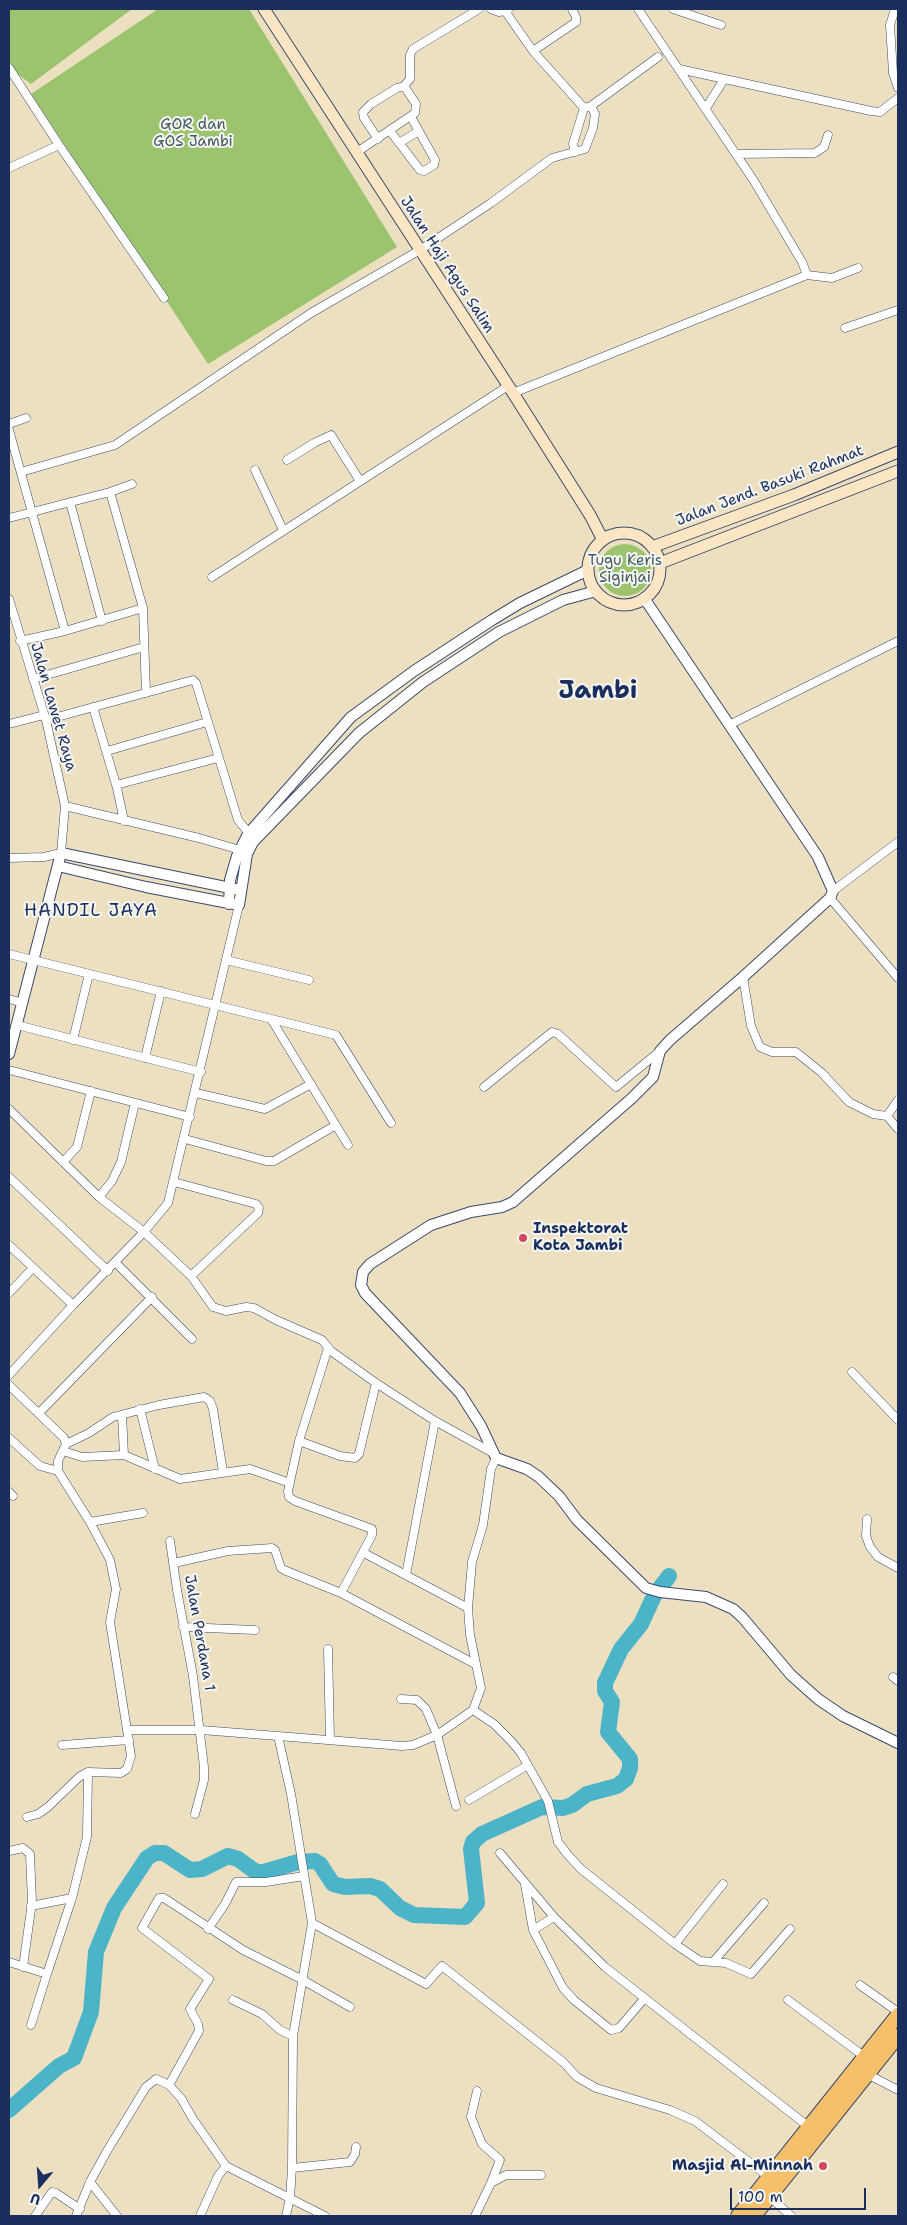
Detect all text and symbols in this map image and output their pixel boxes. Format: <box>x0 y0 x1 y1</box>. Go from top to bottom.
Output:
park label: GOR dan GOS Jambi <box>153 116 233 151</box>
street label: Jalan Haji Agus Salim <box>396 193 498 337</box>
street label: Jalan Jend. Basuki Rahmat <box>674 442 866 530</box>
park label: Tugu Keris Siginjai <box>588 552 662 587</box>
street label: Jalan Lawet Raya <box>26 641 80 773</box>
district label: Jambi <box>559 676 637 706</box>
district label: HANDIL JAYA <box>23 900 159 922</box>
place label: Inspektorat Kota Jambi <box>533 1220 628 1255</box>
marker: Inspektorat Kota Jambi <box>517 1232 529 1244</box>
street label: Jalan Perdana 1 <box>180 1574 218 1692</box>
place label: Masjid Al-Minnah <box>672 2157 813 2175</box>
north arrow <box>15 2160 65 2210</box>
marker: Masjid Al-Minnah <box>817 2160 829 2172</box>
scale bar <box>732 2178 868 2210</box>
text: 100 m <box>738 2187 783 2207</box>
text: U <box>28 2189 43 2209</box>

